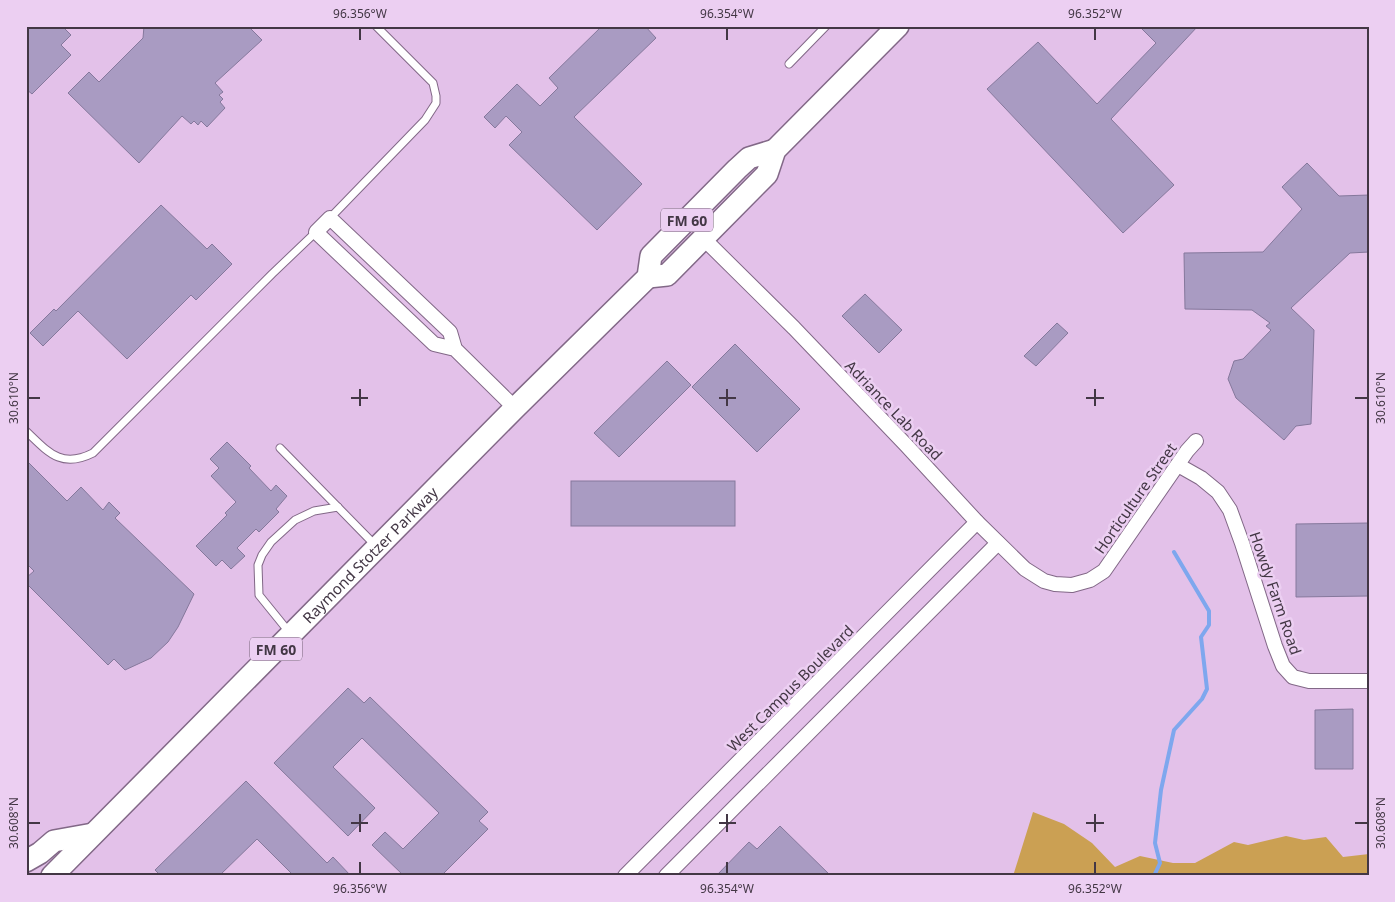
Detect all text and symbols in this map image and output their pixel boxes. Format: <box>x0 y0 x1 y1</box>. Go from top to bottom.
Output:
text: 96.356°W <box>333 5 387 22</box>
text: 96.354°W <box>700 5 754 22</box>
text: 96.352°W <box>1068 5 1122 22</box>
road number: FM 60 <box>661 208 713 232</box>
street label: Adriance Lab Road <box>841 356 947 464</box>
text: 30.610°N <box>5 372 22 424</box>
text: 30.610°N <box>1372 372 1389 424</box>
street label: Horticulture Street <box>1089 438 1181 557</box>
street label: Raymond Stotzer Parkway <box>298 482 442 627</box>
street label: Howdy Farm Road <box>1246 529 1306 657</box>
street label: West Campus Boulevard <box>722 620 858 756</box>
road number: FM 60 <box>250 638 302 661</box>
text: 30.608°N <box>5 797 22 849</box>
text: 30.608°N <box>1372 797 1389 849</box>
text: 96.356°W <box>333 880 387 897</box>
text: 96.354°W <box>700 880 754 897</box>
text: 96.352°W <box>1068 880 1122 897</box>

